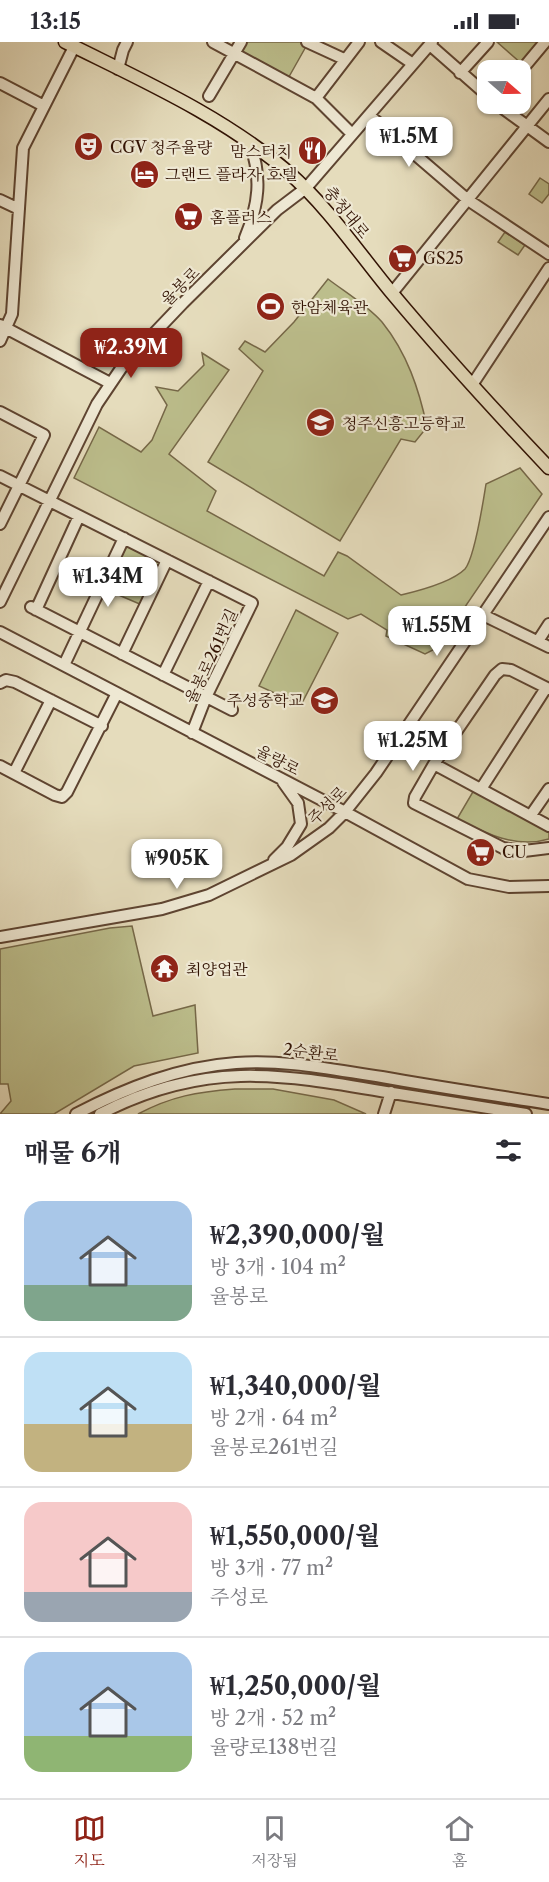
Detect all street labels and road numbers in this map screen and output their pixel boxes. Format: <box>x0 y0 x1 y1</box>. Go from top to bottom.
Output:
street label: 충청대로 <box>320 182 375 243</box>
street label: 율봉로 <box>157 262 204 309</box>
street label: 율봉로261번길 <box>180 605 242 707</box>
street label: 율량로 <box>253 741 304 780</box>
street label: 주성로 <box>304 781 351 828</box>
street label: 2순환로 <box>282 1039 340 1065</box>

